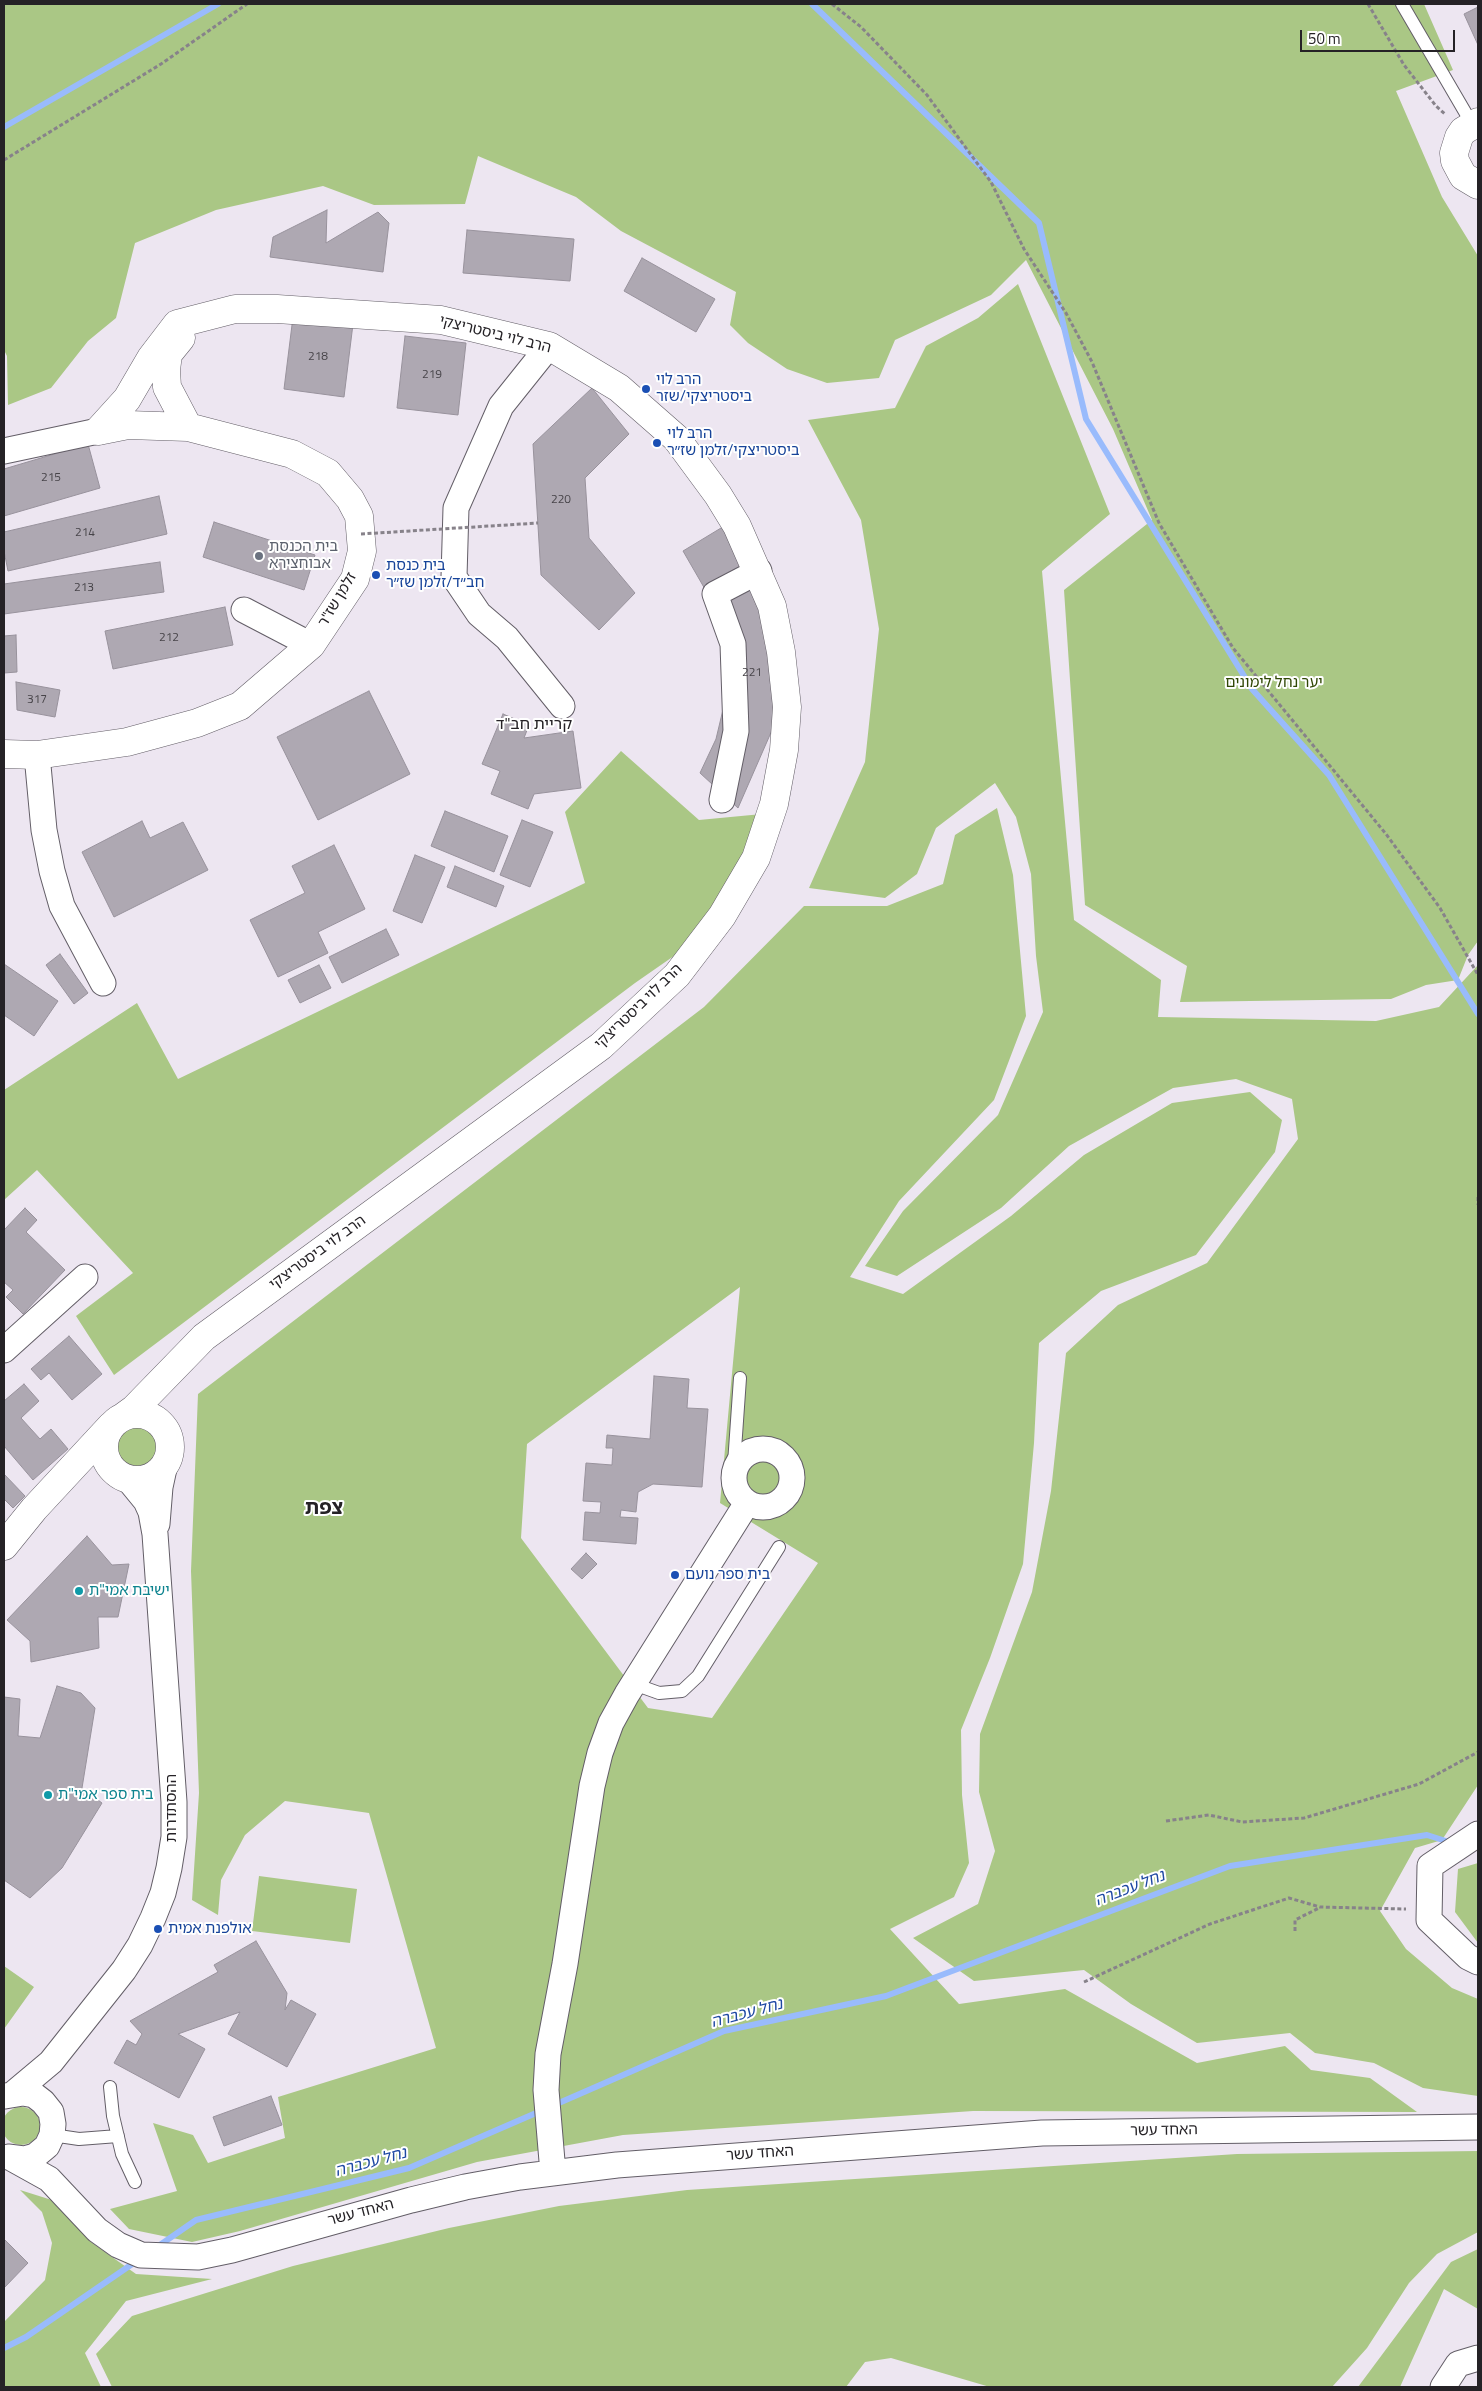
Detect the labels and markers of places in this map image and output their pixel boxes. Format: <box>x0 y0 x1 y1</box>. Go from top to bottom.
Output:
place label: הרב לוי ביסטריצקי/שזר <box>656 371 752 406</box>
marker: הרב לוי ביסטריצקי/שזר <box>640 383 652 395</box>
place label: הרב לוי ביסטריצקי/זלמן שז״ר <box>667 425 800 460</box>
marker: הרב לוי ביסטריצקי/זלמן שז״ר <box>651 437 663 449</box>
place label: בית הכנסת אבוחצירא <box>269 538 338 573</box>
marker: בית הכנסת אבוחצירא <box>253 550 265 562</box>
place label: בית כנסת חב״ד/זלמן שז״ר <box>386 557 484 592</box>
marker: בית כנסת חב״ד/זלמן שז״ר <box>370 569 382 581</box>
place label: בית ספר נועם <box>685 1566 770 1584</box>
marker: בית ספר נועם <box>669 1569 681 1581</box>
place label: ישיבת אמי"ת <box>89 1582 170 1600</box>
marker: ישיבת אמי"ת <box>73 1585 85 1597</box>
place label: בית ספר אמי"ת <box>58 1786 154 1804</box>
marker: בית ספר אמי"ת <box>42 1789 54 1801</box>
place label: אולפנת אמית <box>168 1920 252 1938</box>
marker: אולפנת אמית <box>152 1923 164 1935</box>

